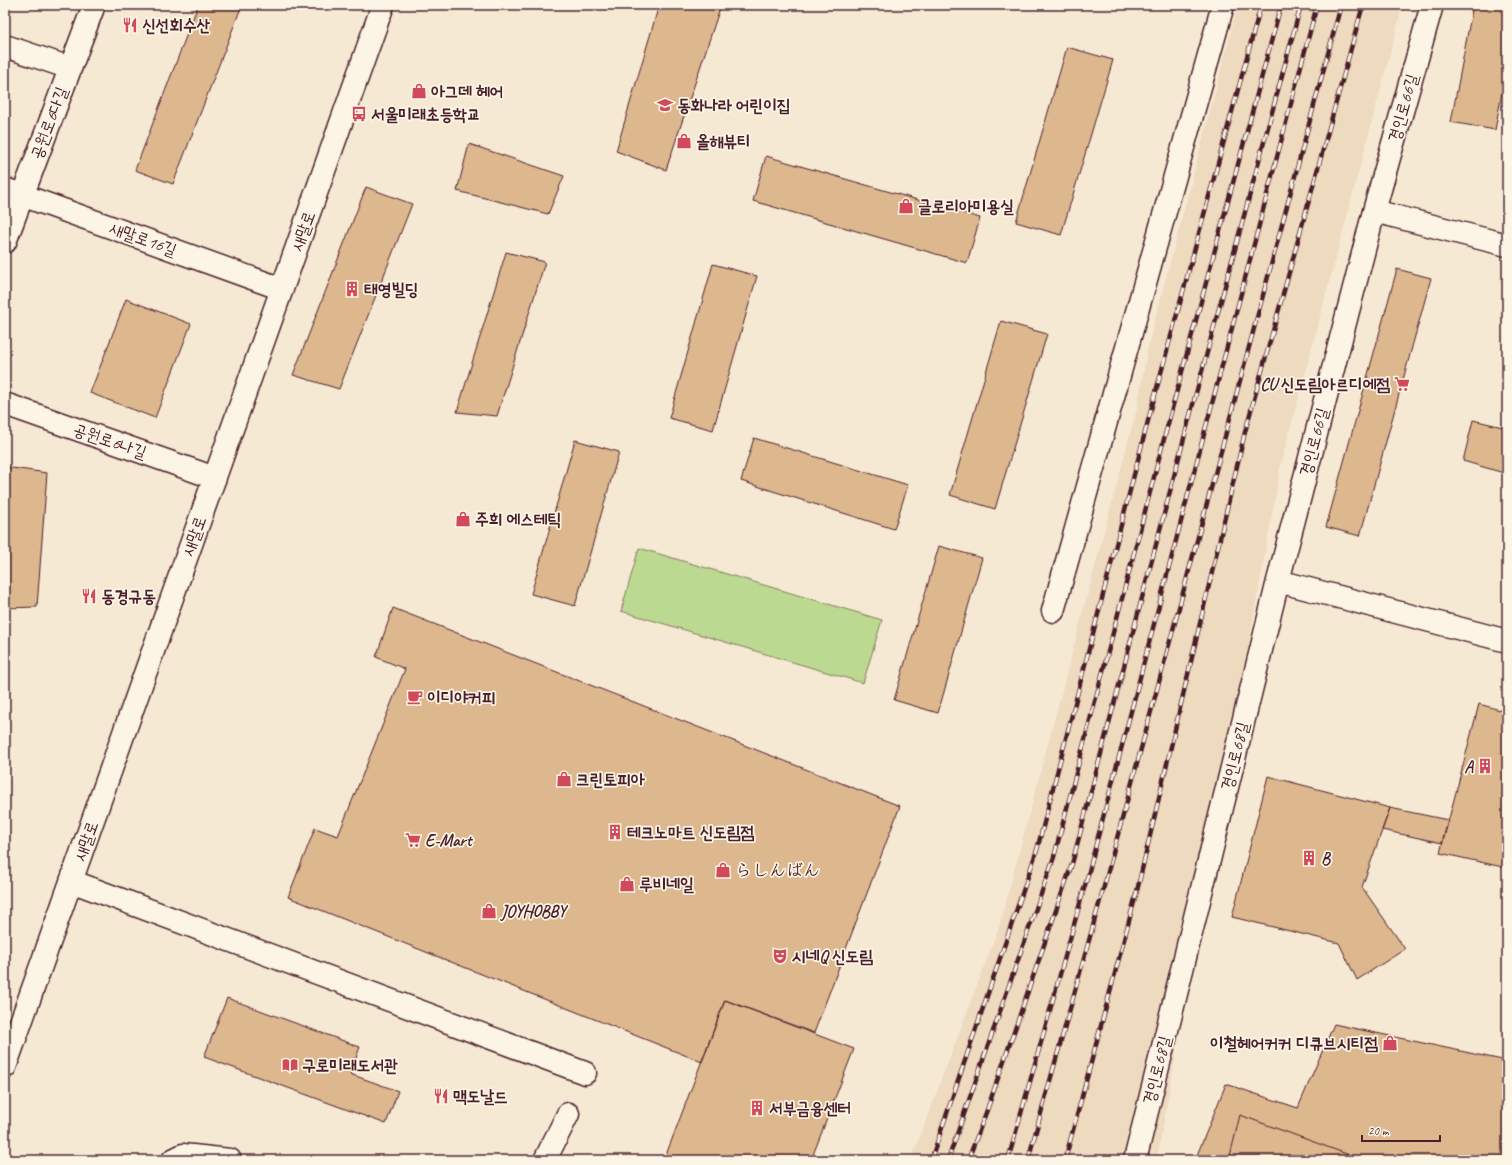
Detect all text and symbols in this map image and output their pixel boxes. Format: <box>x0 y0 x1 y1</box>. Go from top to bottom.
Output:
place label: 신선회수산 <box>142 15 211 36</box>
restaurant icon: 신선회수산 <box>121 16 139 34</box>
street label: 경인로66길 <box>1383 71 1423 145</box>
place label: 아그데 헤어 <box>431 81 504 102</box>
shop icon: 아그데 헤어 <box>410 82 428 100</box>
street label: 공원로6다길 <box>26 83 73 162</box>
place label: 동화나라 어린이집 <box>677 95 791 116</box>
school or university icon: 동화나라 어린이집 <box>656 96 674 114</box>
place label: 서울미래초등학교 <box>371 104 480 125</box>
bus stop icon: 서울미래초등학교 <box>350 105 368 123</box>
place label: 올해뷰티 <box>696 131 751 152</box>
shop icon: 올해뷰티 <box>675 132 693 150</box>
place label: 글로리아미용실 <box>918 196 1014 217</box>
shop icon: 글로리아미용실 <box>897 197 915 215</box>
street label: 새말로 <box>286 208 320 254</box>
street label: 새말로16길 <box>107 217 180 261</box>
place label: 태영빌딩 <box>364 279 419 300</box>
building icon: 태영빌딩 <box>343 280 361 298</box>
place label: CU 신도림아르디에점 <box>1260 374 1390 395</box>
supermarket icon: CU 신도림아르디에점 <box>1393 375 1411 393</box>
street label: 경인로66길 <box>1295 405 1333 479</box>
street label: 공원로6나길 <box>71 419 150 463</box>
place label: 주희 에스테틱 <box>475 509 561 530</box>
shop icon: 주희 에스테틱 <box>454 510 472 528</box>
street label: 새말로 <box>177 513 211 559</box>
place label: 동경규동 <box>101 586 156 607</box>
restaurant icon: 동경규동 <box>80 587 98 605</box>
place label: 이디야커피 <box>427 687 495 708</box>
cafe icon: 이디야커피 <box>406 688 424 706</box>
street label: 경인로68길 <box>1216 719 1254 793</box>
place label: A <box>1464 756 1474 777</box>
building icon: A <box>1476 757 1494 775</box>
place label: 크린토피아 <box>576 769 646 790</box>
shop icon: 크린토피아 <box>555 770 573 788</box>
street label: 새말로 <box>69 818 103 864</box>
place label: 테크노마트 신도림점 <box>627 822 755 843</box>
building icon: 테크노마트 신도림점 <box>606 823 624 841</box>
place label: E-Mart <box>425 830 474 851</box>
supermarket icon: E-Mart <box>404 831 422 849</box>
place label: B <box>1321 848 1332 869</box>
building icon: B <box>1300 849 1318 867</box>
place label: らしんばん <box>735 860 820 881</box>
shop icon: らしんばん <box>714 861 732 879</box>
place label: 루비네일 <box>639 874 694 895</box>
shop icon: 루비네일 <box>618 875 636 893</box>
place label: JOYHOBBY <box>500 901 569 922</box>
shop icon: JOYHOBBY <box>480 902 498 920</box>
place label: 시네Q 신도림 <box>792 946 873 967</box>
theatre icon: 시네Q 신도림 <box>771 947 789 965</box>
street label: 경인로68길 <box>1138 1033 1176 1107</box>
place label: 이철헤어커커 디큐브시티점 <box>1210 1033 1378 1054</box>
shop icon: 이철헤어커커 디큐브시티점 <box>1381 1034 1399 1052</box>
place label: 구로미래도서관 <box>302 1055 398 1076</box>
library icon: 구로미래도서관 <box>281 1056 299 1074</box>
place label: 맥도날드 <box>453 1086 508 1107</box>
restaurant icon: 맥도날드 <box>432 1087 450 1105</box>
place label: 서부금융센터 <box>769 1098 851 1119</box>
building icon: 서부금융센터 <box>748 1099 766 1117</box>
scale bar <box>1362 1117 1440 1143</box>
text: 20 m <box>1368 1123 1390 1139</box>

